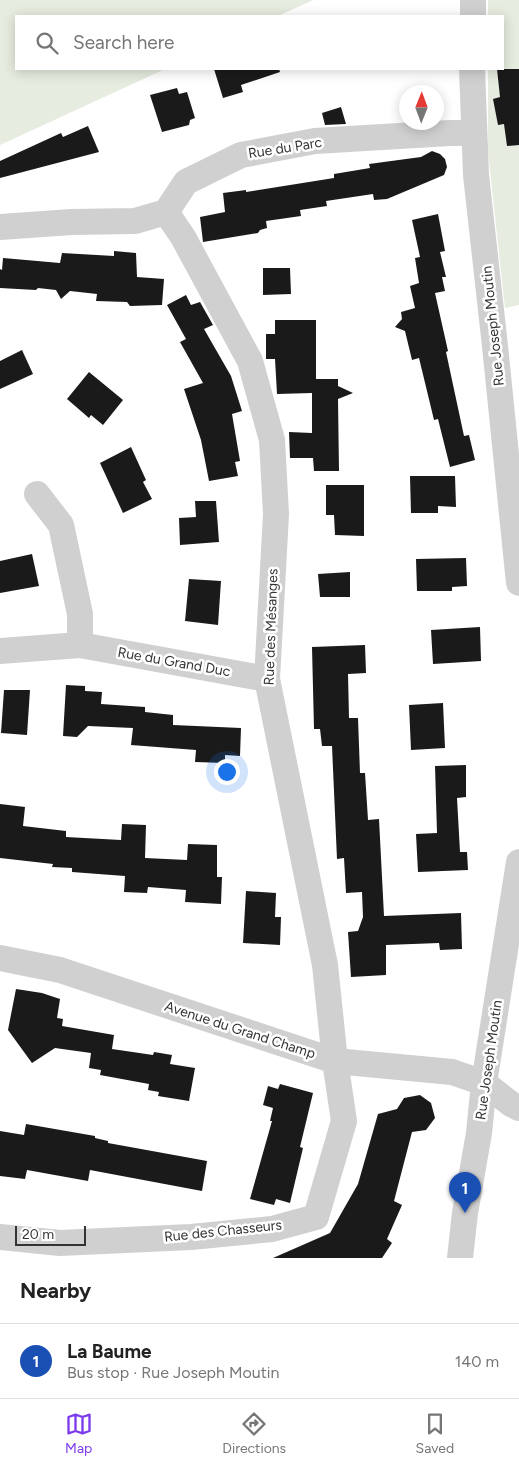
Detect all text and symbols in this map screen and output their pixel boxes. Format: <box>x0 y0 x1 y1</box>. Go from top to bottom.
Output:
search box <box>15 15 504 70</box>
icon: search <box>33 29 61 57</box>
text: Search here <box>73 31 175 54</box>
north arrow <box>399 85 444 130</box>
street label: Rue du Parc <box>247 134 324 162</box>
street label: Rue Joseph Moutin <box>478 265 508 387</box>
street label: Rue des Mésanges <box>260 568 282 686</box>
street label: Rue du Grand Duc <box>116 644 232 680</box>
your location <box>214 759 240 785</box>
street label: Avenue du Grand Champ <box>162 998 318 1062</box>
street label: Rue Joseph Moutin <box>472 999 506 1121</box>
pin: 1 <box>449 1172 481 1213</box>
street label: Rue des Chasseurs <box>163 1216 283 1246</box>
scale bar <box>15 1223 86 1246</box>
text: 20 m <box>22 1226 54 1243</box>
text: Nearby <box>20 1278 91 1303</box>
text: La Baume <box>67 1340 152 1363</box>
text: 1 <box>33 1352 39 1371</box>
text: 140 m <box>455 1352 499 1371</box>
text: Bus stop · Rue Joseph Moutin <box>67 1363 279 1382</box>
tab: Map <box>65 1410 93 1457</box>
tab: Directions <box>222 1410 286 1457</box>
tab: Saved <box>416 1410 454 1457</box>

